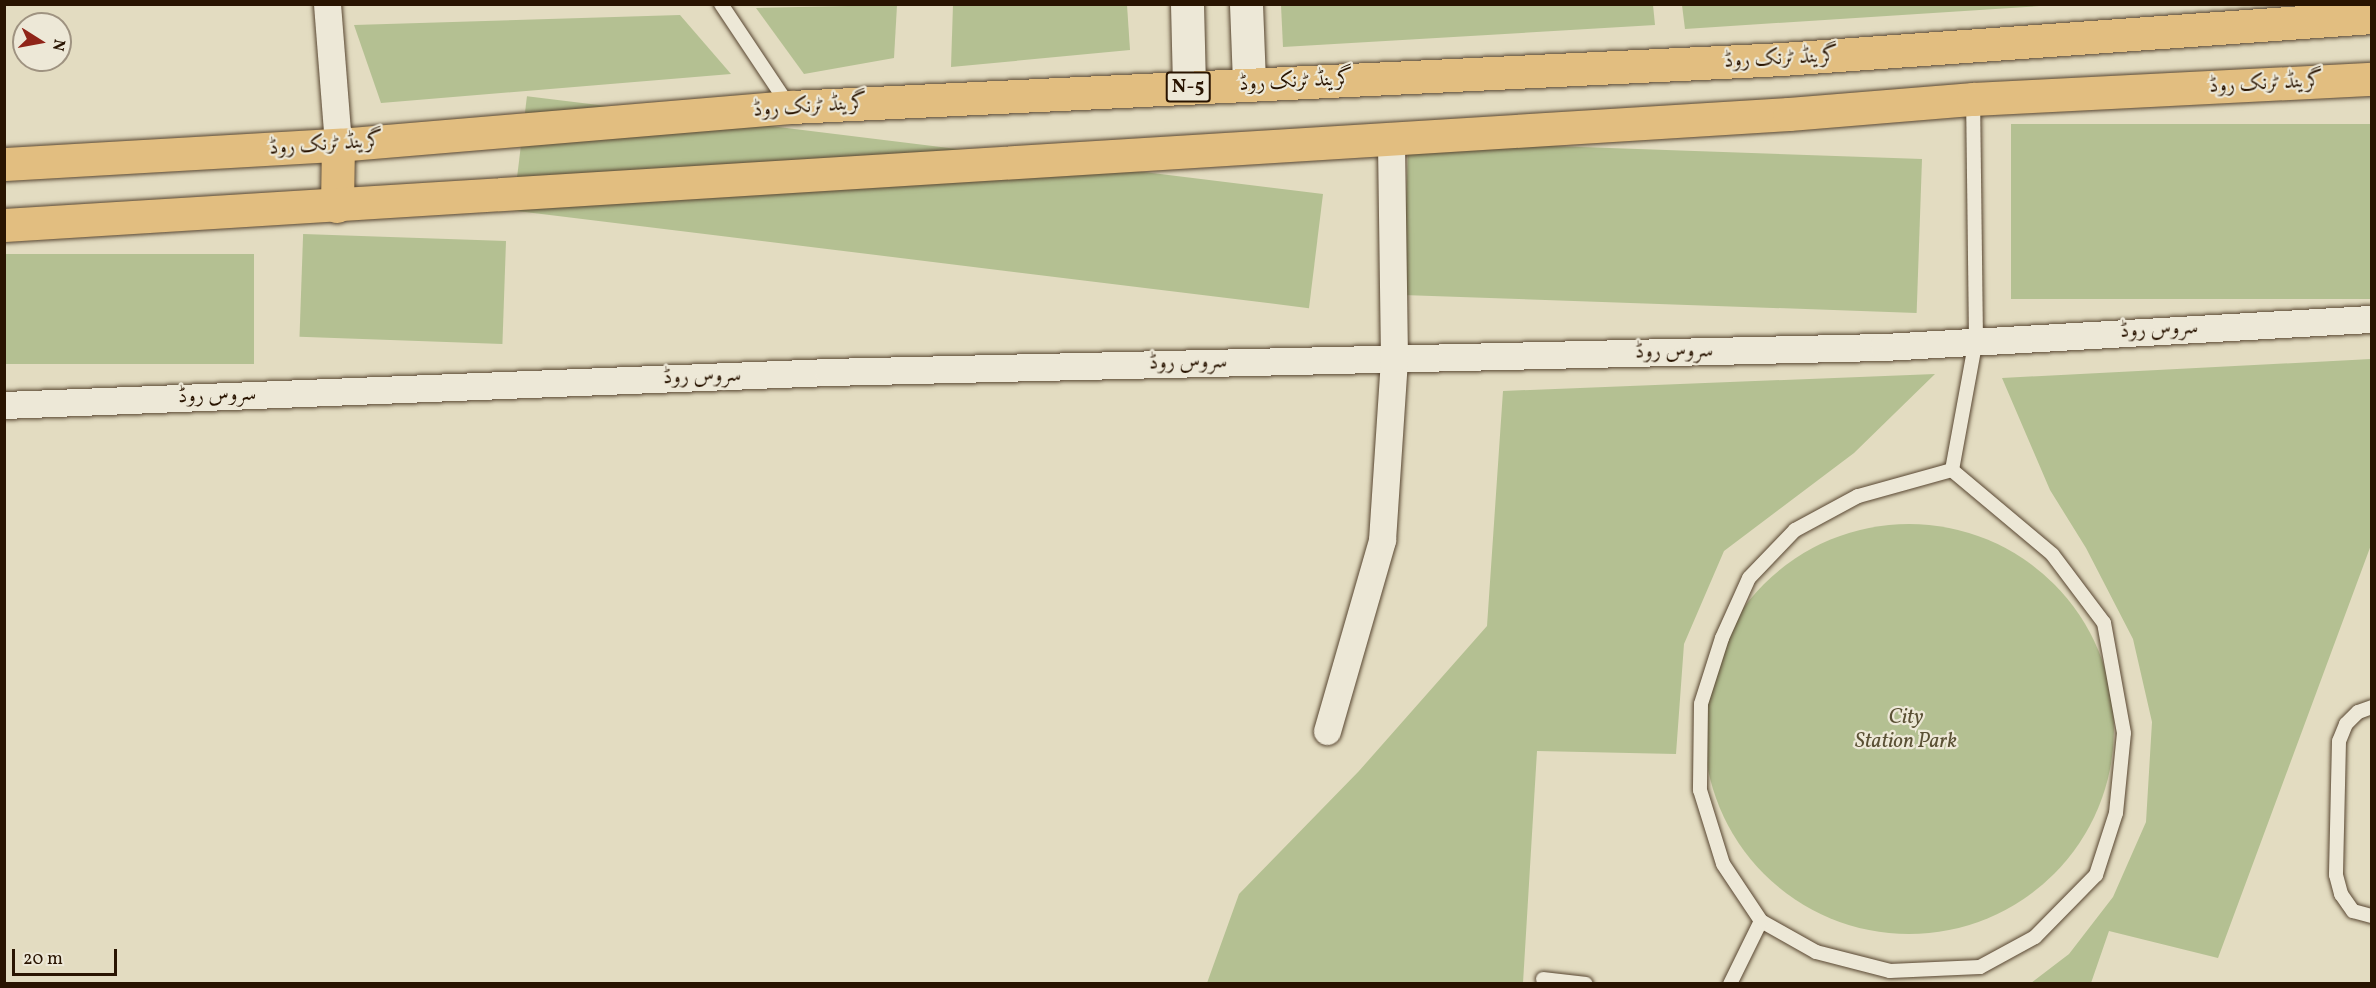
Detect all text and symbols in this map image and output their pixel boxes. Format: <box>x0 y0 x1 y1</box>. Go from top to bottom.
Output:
north arrow <box>12 12 72 72</box>
text: N <box>46 37 70 53</box>
street label: گرینڈ ٹرنک روڈ <box>1723 43 1839 75</box>
street label: گرینڈ ٹرنک روڈ <box>1238 66 1354 98</box>
street label: گرینڈ ٹرنک روڈ <box>2208 68 2324 100</box>
road number: N-5 <box>1166 70 1210 104</box>
street label: گرینڈ ٹرنک روڈ <box>752 90 868 124</box>
street label: گرینڈ ٹرنک روڈ <box>268 128 384 162</box>
street label: سروس روڈ <box>2119 315 2199 345</box>
street label: سروس روڈ <box>1635 339 1713 365</box>
street label: سروس روڈ <box>1149 350 1227 376</box>
street label: سروس روڈ <box>662 363 742 391</box>
street label: سروس روڈ <box>177 382 257 410</box>
park label: City Station Park <box>1855 705 1957 755</box>
scale bar <box>15 937 120 975</box>
text: 20 m <box>23 947 63 972</box>

